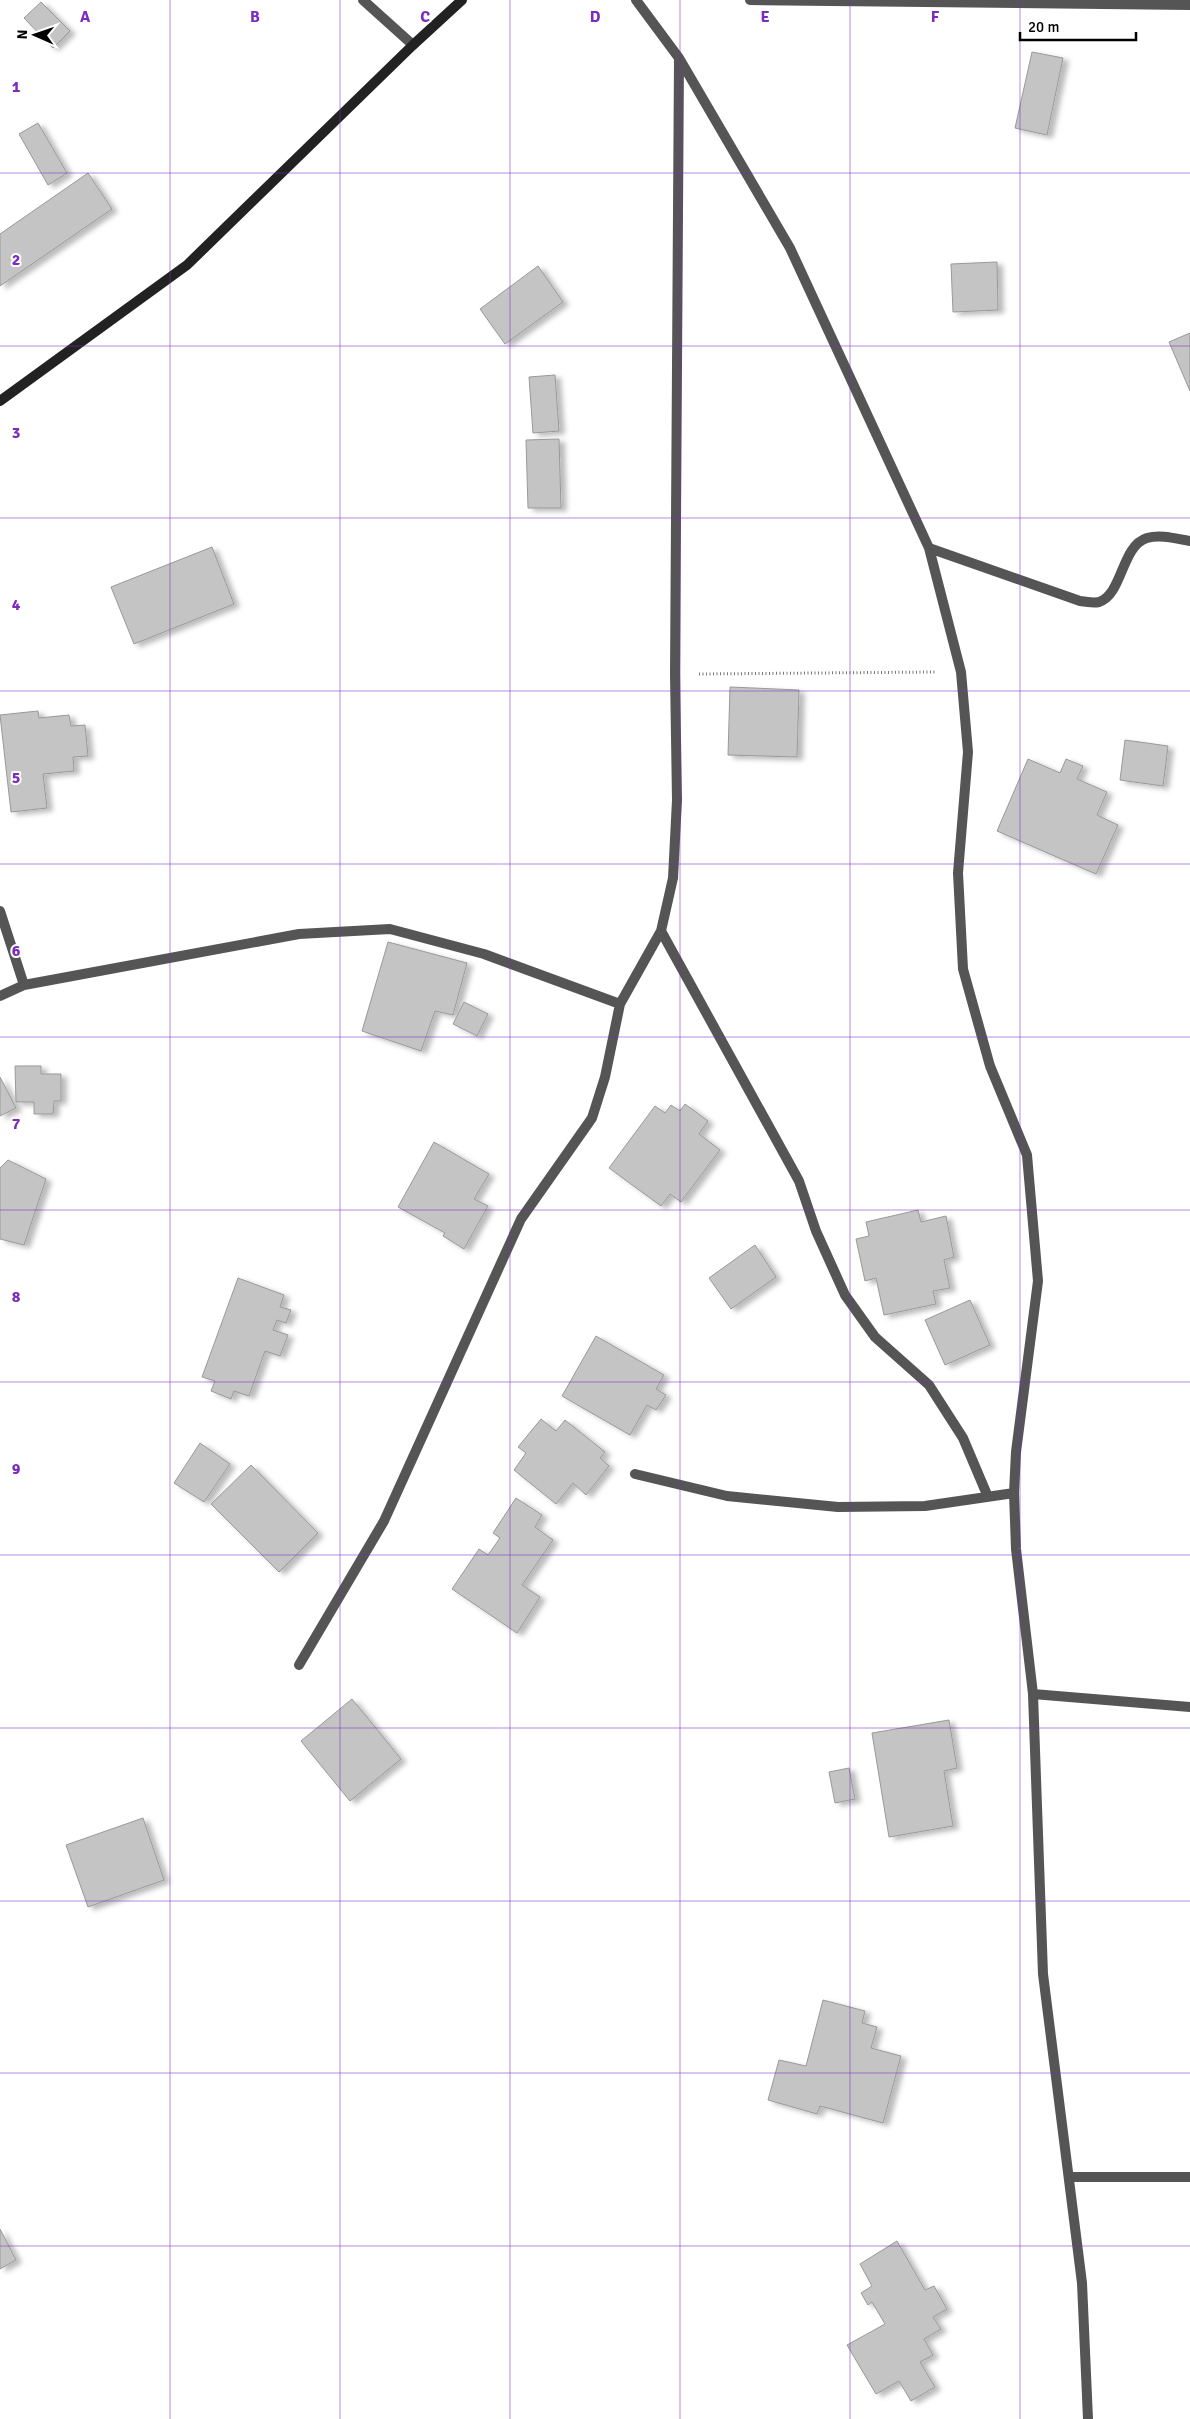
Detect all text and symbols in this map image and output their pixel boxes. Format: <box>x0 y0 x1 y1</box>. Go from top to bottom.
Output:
text: A <box>80 7 91 27</box>
text: B <box>250 7 260 27</box>
text: C <box>420 7 430 27</box>
text: D <box>590 7 601 27</box>
text: E <box>760 7 770 27</box>
text: F <box>931 7 940 27</box>
north arrow <box>10 10 60 60</box>
scale bar <box>1020 10 1136 42</box>
text: 20 m <box>1028 18 1059 36</box>
text: N <box>14 29 31 40</box>
text: 1 <box>12 77 21 97</box>
text: 2 <box>12 250 20 270</box>
text: 3 <box>12 423 20 443</box>
text: 4 <box>12 595 21 615</box>
text: 5 <box>12 768 20 788</box>
text: 6 <box>12 941 21 961</box>
text: 7 <box>12 1114 21 1134</box>
text: 8 <box>12 1287 21 1307</box>
text: 9 <box>12 1459 21 1479</box>

